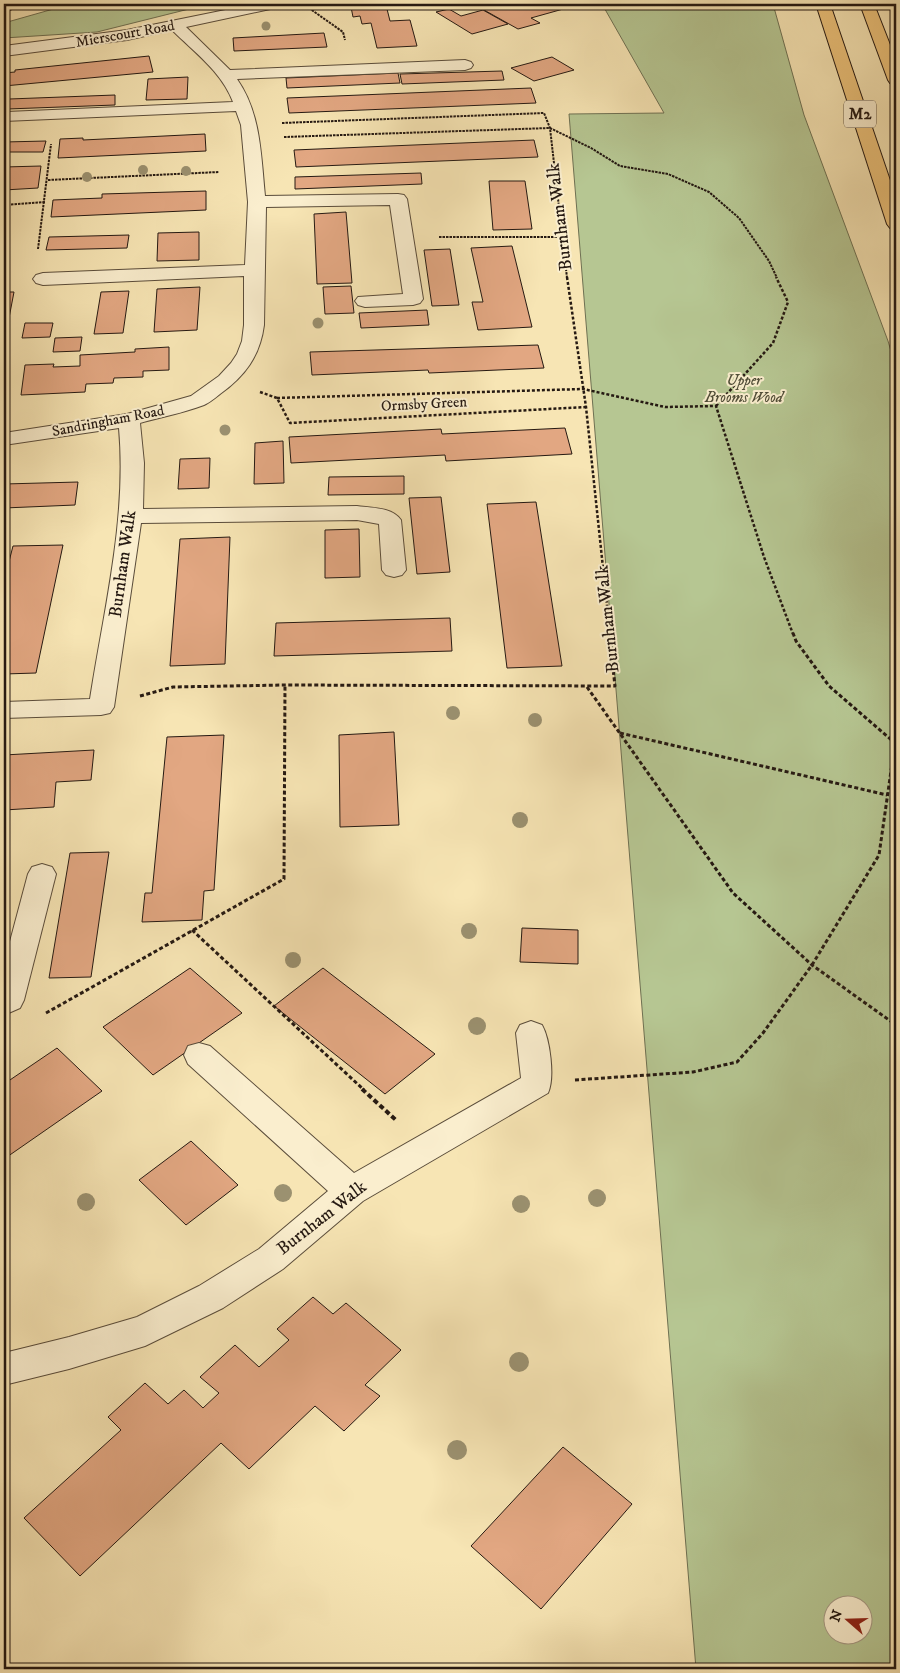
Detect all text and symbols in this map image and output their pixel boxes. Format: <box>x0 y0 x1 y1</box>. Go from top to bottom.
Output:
street label: Mierscourt Road <box>74 16 176 52</box>
road number: M2 <box>844 100 876 128</box>
street label: Burnham Walk <box>542 162 578 272</box>
park label: Upper Brooms Wood <box>704 371 786 407</box>
street label: Ormsby Green <box>380 392 468 416</box>
street label: Sandringham Road <box>50 401 166 441</box>
street label: Burnham Walk <box>105 509 141 619</box>
street label: Burnham Walk <box>591 564 625 674</box>
street label: Burnham Walk <box>273 1176 371 1260</box>
north arrow <box>822 1596 872 1646</box>
text: N <box>826 1607 847 1624</box>

